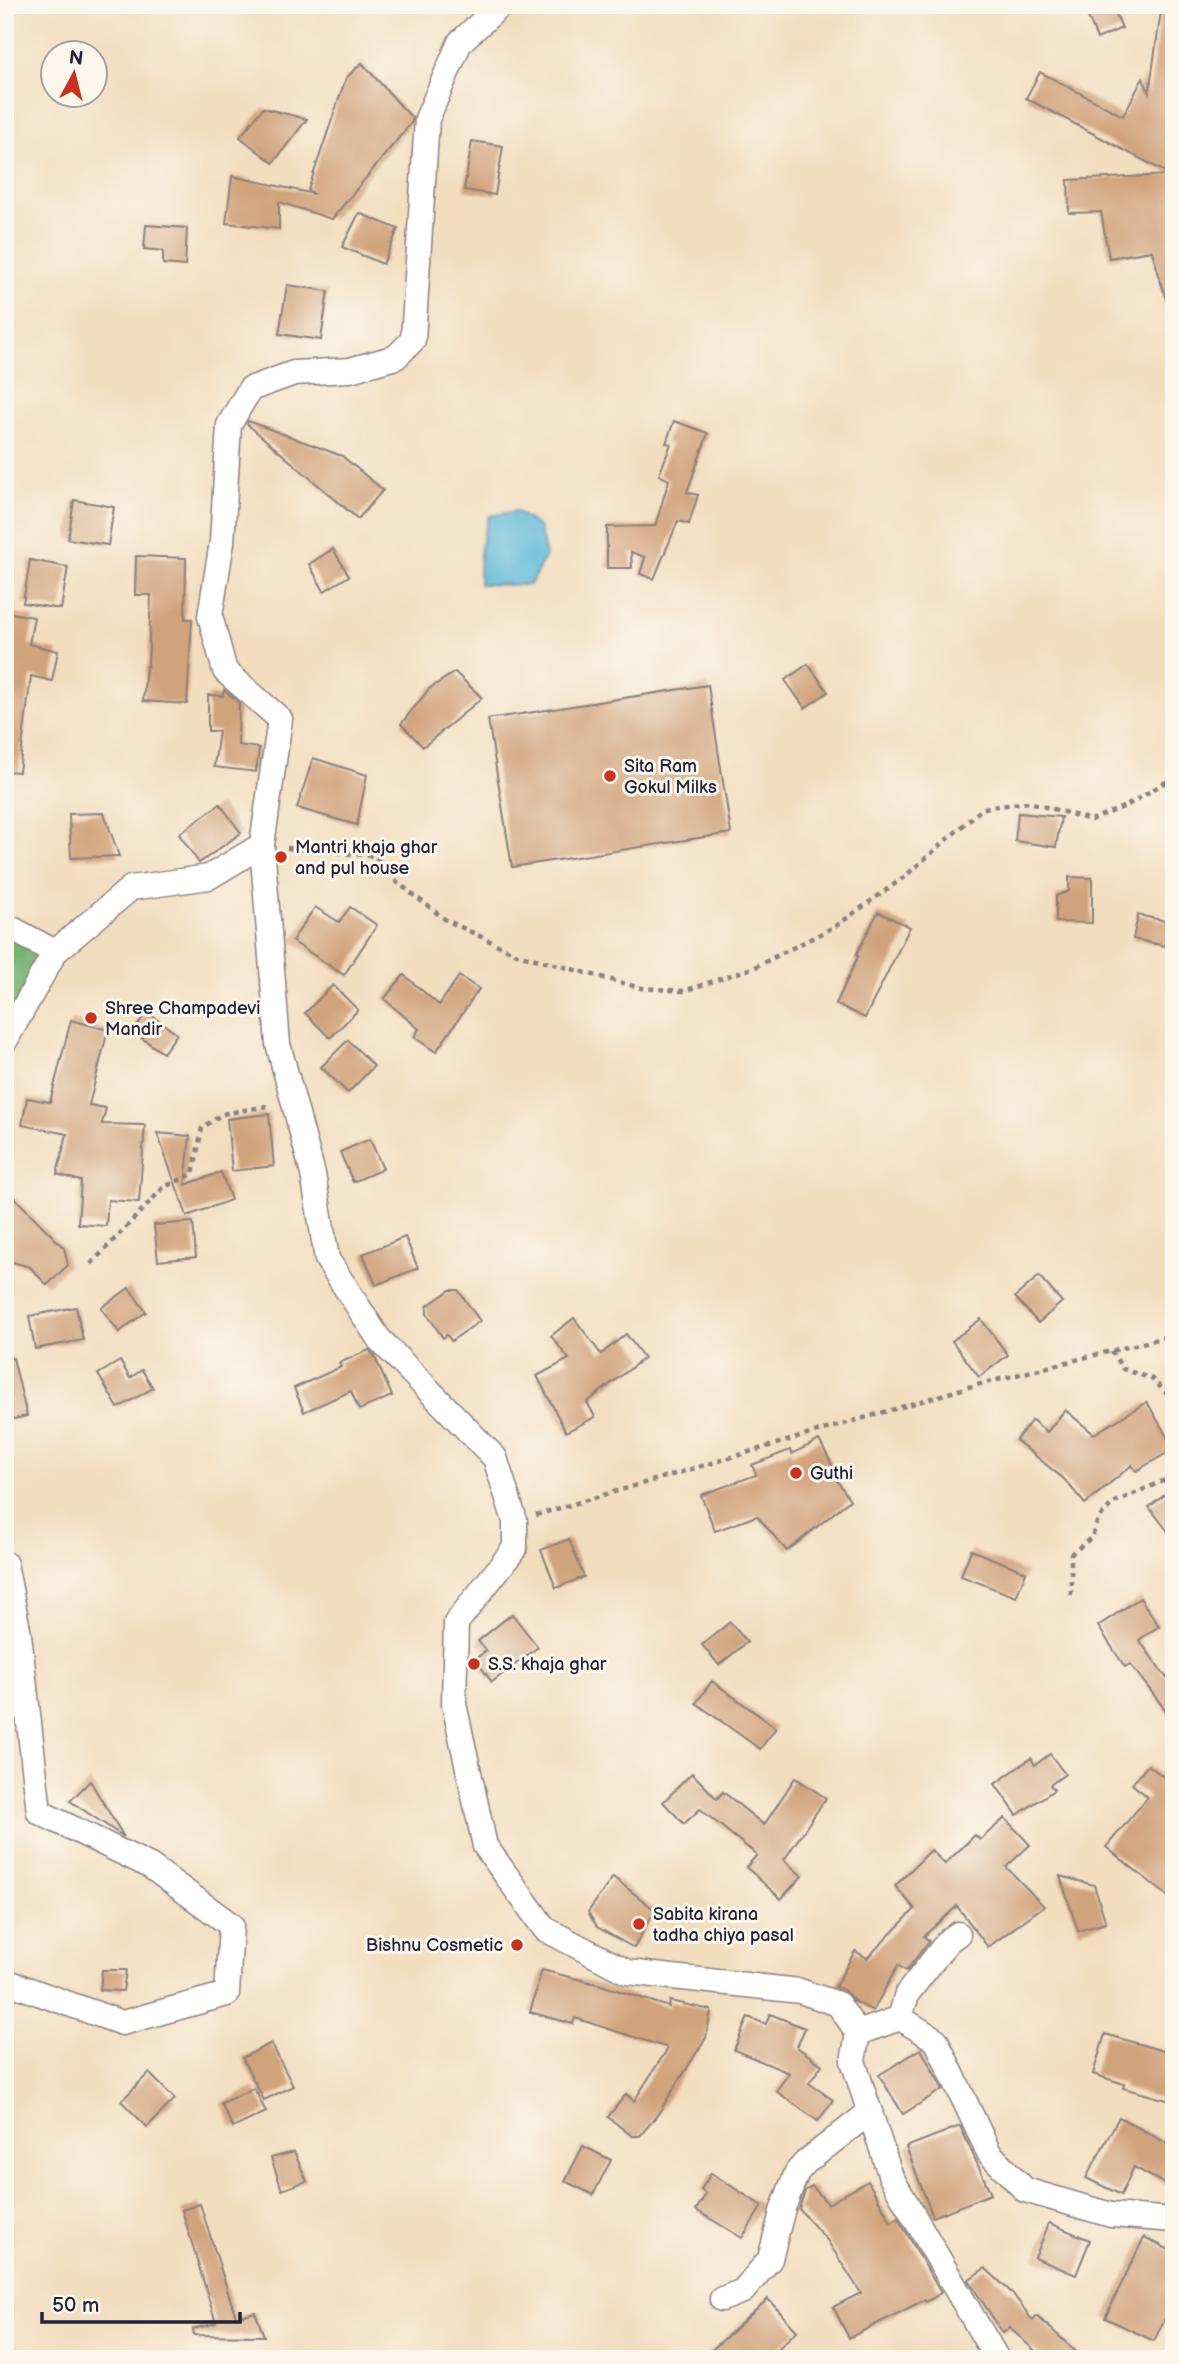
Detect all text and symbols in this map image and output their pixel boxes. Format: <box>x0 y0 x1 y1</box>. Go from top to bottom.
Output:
north arrow <box>38 38 108 108</box>
text: N <box>67 46 84 71</box>
place label: Sita Ram Gokul Milks <box>624 756 717 798</box>
marker: Sita Ram Gokul Milks <box>602 768 618 784</box>
place label: Mantri khaja ghar and pul house <box>295 837 438 879</box>
marker: Mantri khaja ghar and pul house <box>273 849 289 865</box>
place label: Shree Champadevi Mandir <box>105 998 260 1040</box>
marker: Shree Champadevi Mandir <box>83 1010 99 1026</box>
place label: Guthi <box>810 1463 853 1484</box>
marker: Guthi <box>788 1465 804 1481</box>
place label: S.S. khaja ghar <box>488 1654 607 1675</box>
marker: S.S. khaja ghar <box>466 1656 482 1672</box>
place label: Sabita kirana tadha chiya pasal <box>653 1904 794 1946</box>
marker: Sabita kirana tadha chiya pasal <box>631 1916 647 1932</box>
place label: Bishnu Cosmetic <box>366 1935 503 1956</box>
marker: Bishnu Cosmetic <box>509 1937 525 1953</box>
scale bar <box>42 2280 240 2324</box>
text: 50 m <box>52 2293 99 2318</box>

